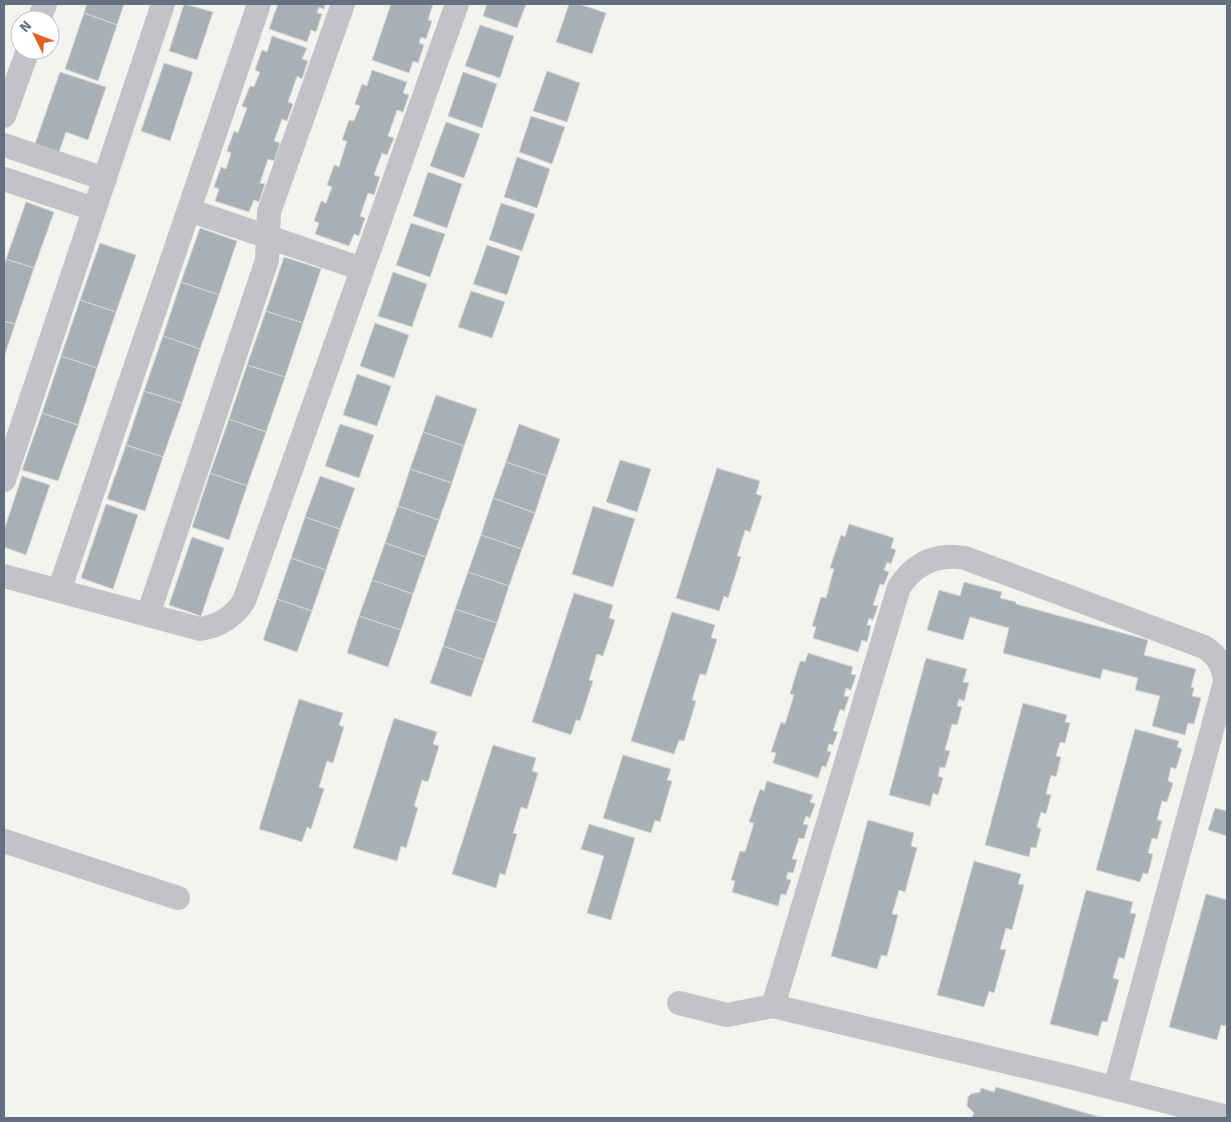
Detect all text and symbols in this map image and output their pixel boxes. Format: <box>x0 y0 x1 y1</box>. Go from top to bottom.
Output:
north arrow <box>10 10 60 60</box>
text: N <box>16 17 35 36</box>

